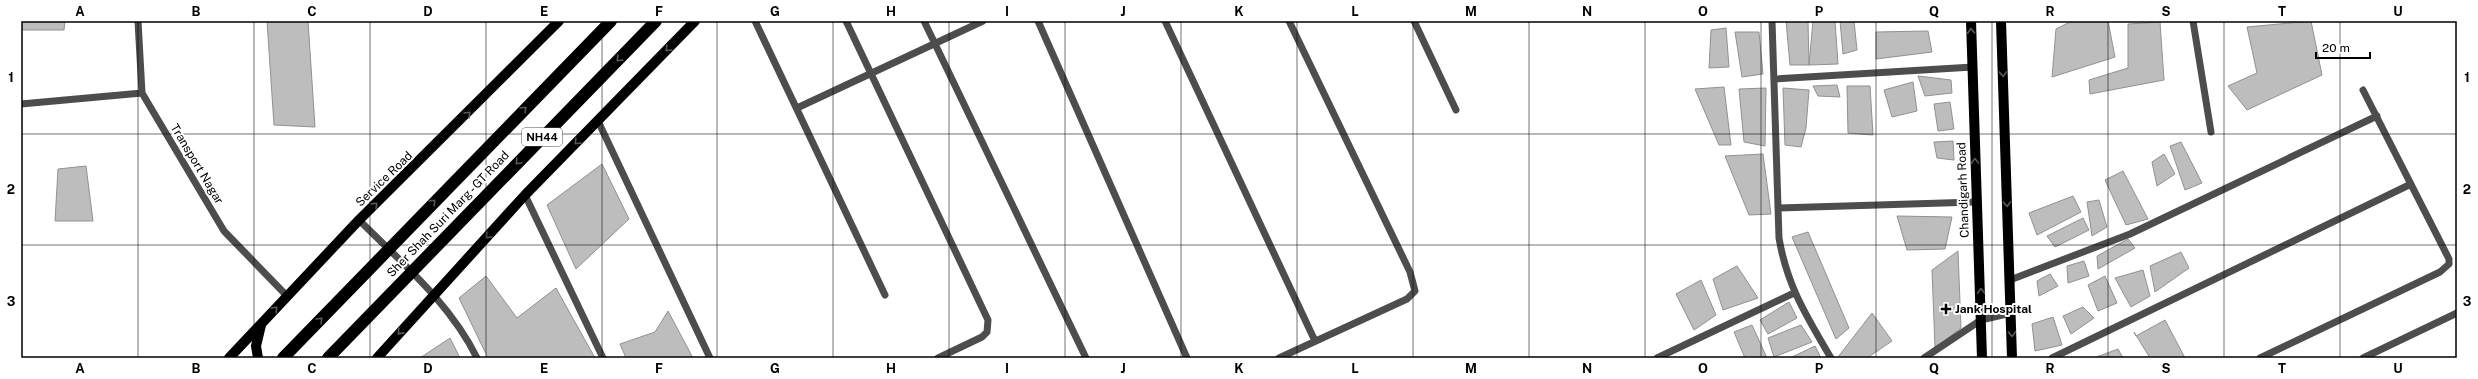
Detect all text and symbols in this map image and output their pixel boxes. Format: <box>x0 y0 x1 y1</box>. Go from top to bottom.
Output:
text: A <box>75 4 85 19</box>
text: B <box>192 4 201 19</box>
text: C <box>307 4 317 19</box>
text: D <box>423 4 433 19</box>
text: E <box>540 4 548 19</box>
text: F <box>655 4 663 19</box>
text: G <box>770 4 780 19</box>
text: H <box>886 4 896 19</box>
text: I <box>1005 4 1009 19</box>
text: J <box>1120 4 1126 19</box>
text: K <box>1234 4 1244 19</box>
text: L <box>1351 4 1359 19</box>
text: M <box>1465 4 1477 19</box>
text: N <box>1582 4 1592 19</box>
text: O <box>1698 4 1708 19</box>
text: P <box>1815 4 1824 19</box>
text: Q <box>1929 4 1939 19</box>
text: R <box>2045 4 2055 19</box>
text: S <box>2162 4 2171 19</box>
text: T <box>2278 4 2286 19</box>
text: U <box>2393 4 2403 19</box>
one-way arrow <box>1967 28 1976 34</box>
scale bar <box>2316 34 2370 60</box>
text: 20 m <box>2322 41 2350 55</box>
one-way arrow <box>665 44 673 52</box>
one-way arrow <box>616 54 624 62</box>
text: 1 <box>8 70 14 85</box>
text: 1 <box>2464 70 2470 85</box>
one-way arrow <box>1999 71 2007 77</box>
one-way arrow <box>519 106 527 114</box>
one-way arrow <box>463 111 471 119</box>
street label: Transport Nagar <box>168 121 227 207</box>
road number: NH44 <box>522 128 562 146</box>
one-way arrow <box>574 137 582 145</box>
street label: Chandigarh Road <box>1954 142 1972 238</box>
street label: Sher Shah Suri Marg - GT Road <box>384 148 512 280</box>
street label: Service Road <box>353 149 415 209</box>
one-way arrow <box>515 157 523 165</box>
one-way arrow <box>1971 158 1979 164</box>
text: 2 <box>7 182 15 197</box>
text: 2 <box>2463 182 2471 197</box>
one-way arrow <box>429 199 436 207</box>
one-way arrow <box>2003 201 2011 207</box>
one-way arrow <box>370 202 378 210</box>
one-way arrow <box>485 231 492 239</box>
one-way arrow <box>1976 288 1985 294</box>
text: 3 <box>7 294 16 309</box>
text: 3 <box>2463 294 2472 309</box>
place label: Jank Hospital <box>1955 302 2032 316</box>
marker: Jank Hospital <box>1940 303 1952 315</box>
one-way arrow <box>270 306 278 314</box>
one-way arrow <box>315 317 323 325</box>
one-way arrow <box>397 327 405 335</box>
one-way arrow <box>2007 331 2016 337</box>
text: A <box>75 361 85 376</box>
text: B <box>192 361 201 376</box>
text: C <box>307 361 317 376</box>
text: D <box>423 361 433 376</box>
text: E <box>540 361 548 376</box>
text: F <box>655 361 663 376</box>
text: G <box>770 361 780 376</box>
text: H <box>886 361 896 376</box>
text: I <box>1005 361 1009 376</box>
text: J <box>1120 361 1126 376</box>
text: K <box>1234 361 1244 376</box>
text: L <box>1351 361 1359 376</box>
text: M <box>1465 361 1477 376</box>
text: N <box>1582 361 1592 376</box>
text: O <box>1698 361 1708 376</box>
text: P <box>1815 361 1824 376</box>
text: Q <box>1929 361 1939 376</box>
text: R <box>2045 361 2055 376</box>
text: S <box>2162 361 2171 376</box>
text: T <box>2278 361 2286 376</box>
text: U <box>2393 361 2403 376</box>

